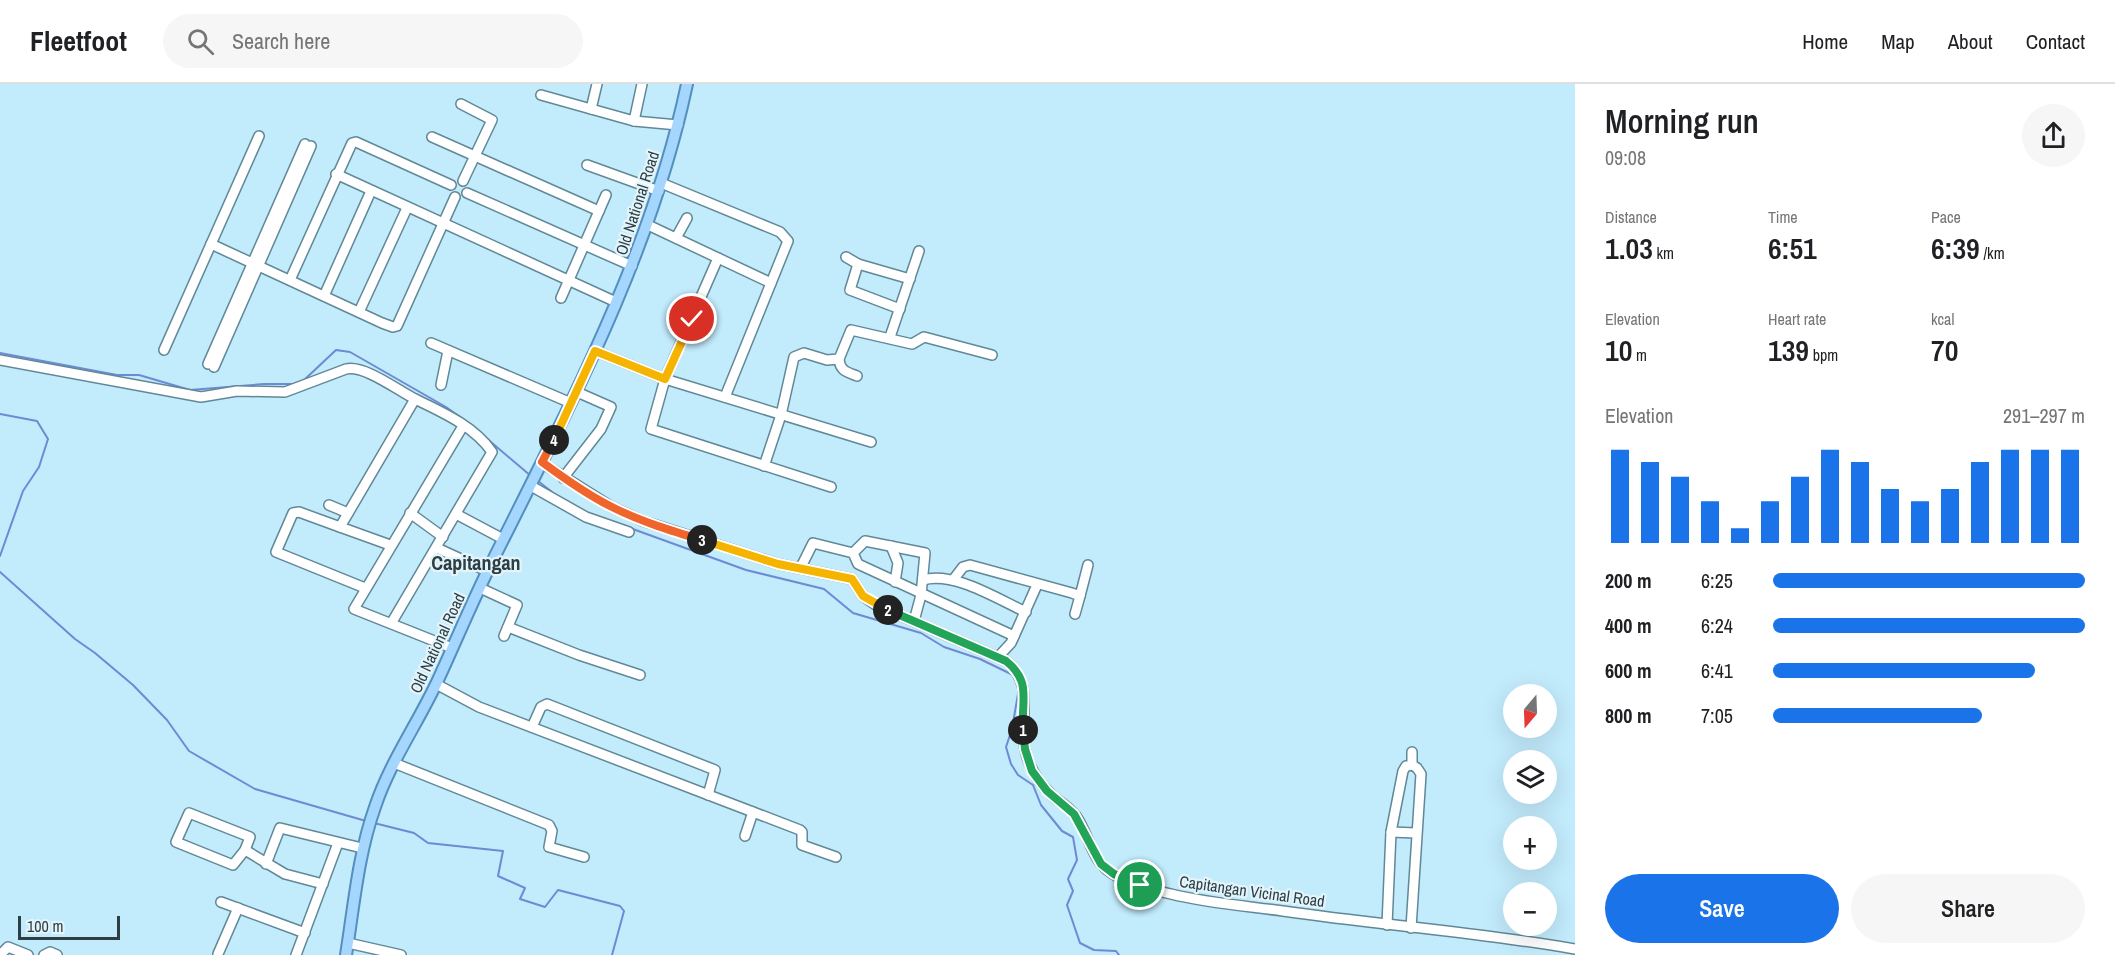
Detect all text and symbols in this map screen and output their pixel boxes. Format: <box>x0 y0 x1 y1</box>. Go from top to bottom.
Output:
search box <box>163 14 583 68</box>
text: Fleetfoot <box>30 22 127 60</box>
icon: search <box>184 25 217 58</box>
text: Search here <box>232 26 330 56</box>
text: Home <box>1802 27 1848 56</box>
text: Map <box>1881 27 1915 56</box>
text: About <box>1948 27 1993 56</box>
text: Contact <box>2026 27 2085 56</box>
text: Morning run <box>1605 99 1759 143</box>
button: share <box>2022 104 2085 167</box>
text: 09:08 <box>1605 144 1646 171</box>
street label: Old National Road <box>610 148 664 258</box>
text: Distance <box>1605 206 1657 228</box>
text: Time <box>1768 206 1798 228</box>
text: Pace <box>1931 206 1961 228</box>
text: 1.03 <box>1605 228 1653 268</box>
text: 6:51 <box>1768 228 1817 268</box>
text: 6:39 <box>1931 228 1980 268</box>
text: km <box>1653 242 1674 264</box>
text: /km <box>1980 242 2005 264</box>
pin <box>666 293 717 344</box>
icon: check <box>675 302 708 335</box>
text: Elevation <box>1605 308 1660 330</box>
text: Heart rate <box>1768 308 1826 330</box>
text: kcal <box>1931 308 1954 330</box>
text: 10 <box>1605 330 1632 370</box>
text: 139 <box>1768 330 1809 370</box>
text: 70 <box>1931 330 1958 370</box>
text: m <box>1632 344 1647 366</box>
text: bpm <box>1809 344 1838 366</box>
text: Elevation <box>1605 402 1673 429</box>
text: 291–297 m <box>2003 402 2085 429</box>
pin: 4 <box>539 425 569 455</box>
text: 4 <box>550 429 558 451</box>
pin: 3 <box>687 525 717 555</box>
text: 3 <box>698 529 706 551</box>
district label: Capitangan <box>431 549 521 576</box>
text: 200 m <box>1605 567 1652 594</box>
text: 6:25 <box>1701 567 1733 594</box>
street label: Old National Road <box>404 589 470 697</box>
pin: 2 <box>873 595 903 625</box>
text: 2 <box>884 599 892 621</box>
text: 400 m <box>1605 612 1652 639</box>
text: 6:24 <box>1701 612 1733 639</box>
text: 600 m <box>1605 657 1652 684</box>
text: 6:41 <box>1701 657 1733 684</box>
north arrow <box>1503 684 1557 738</box>
map controls <box>1503 684 1557 936</box>
text: 800 m <box>1605 702 1652 729</box>
text: 7:05 <box>1701 702 1733 729</box>
pin: 1 <box>1008 715 1038 745</box>
text: 1 <box>1019 719 1027 741</box>
button: layers <box>1503 750 1557 804</box>
button: + <box>1503 816 1557 870</box>
pin <box>1114 859 1165 910</box>
icon: arrive <box>1123 868 1156 901</box>
street label: Capitangan Vicinal Road <box>1178 870 1326 912</box>
button: Save <box>1605 874 1839 943</box>
button: Share <box>1851 874 2085 943</box>
button: − <box>1503 882 1557 936</box>
scale bar <box>18 913 120 940</box>
text: 100 m <box>27 915 63 937</box>

